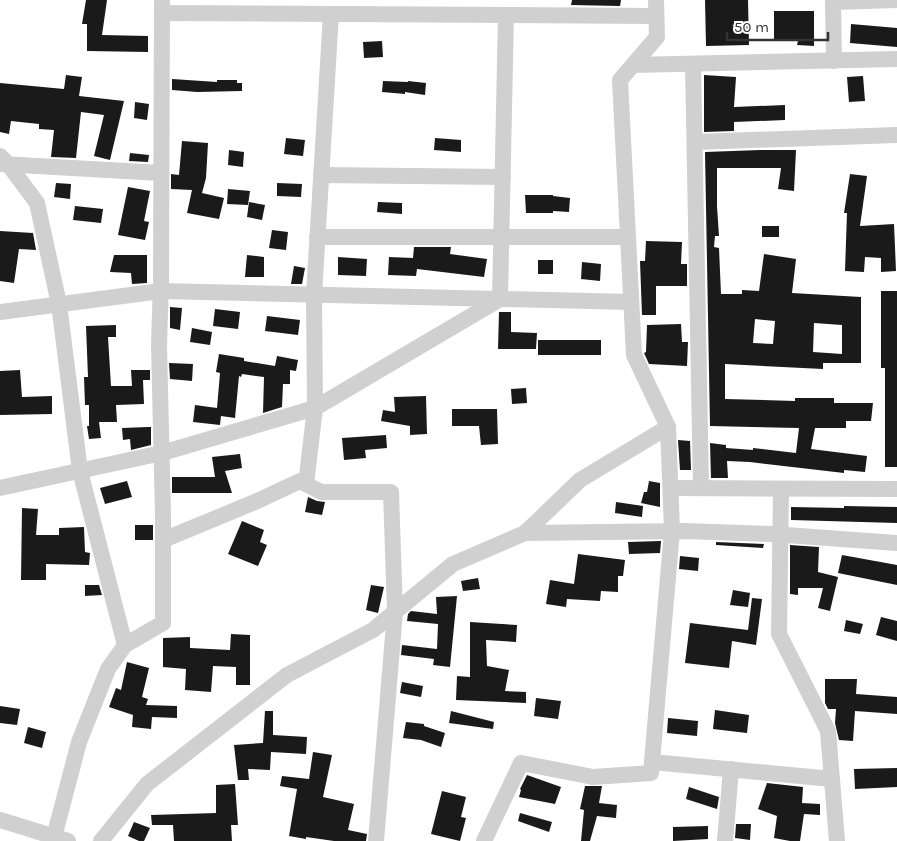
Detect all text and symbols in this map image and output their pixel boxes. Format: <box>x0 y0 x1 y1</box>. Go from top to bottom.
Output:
scale bar <box>727 10 828 42</box>
text: 50 m <box>734 18 769 36</box>

